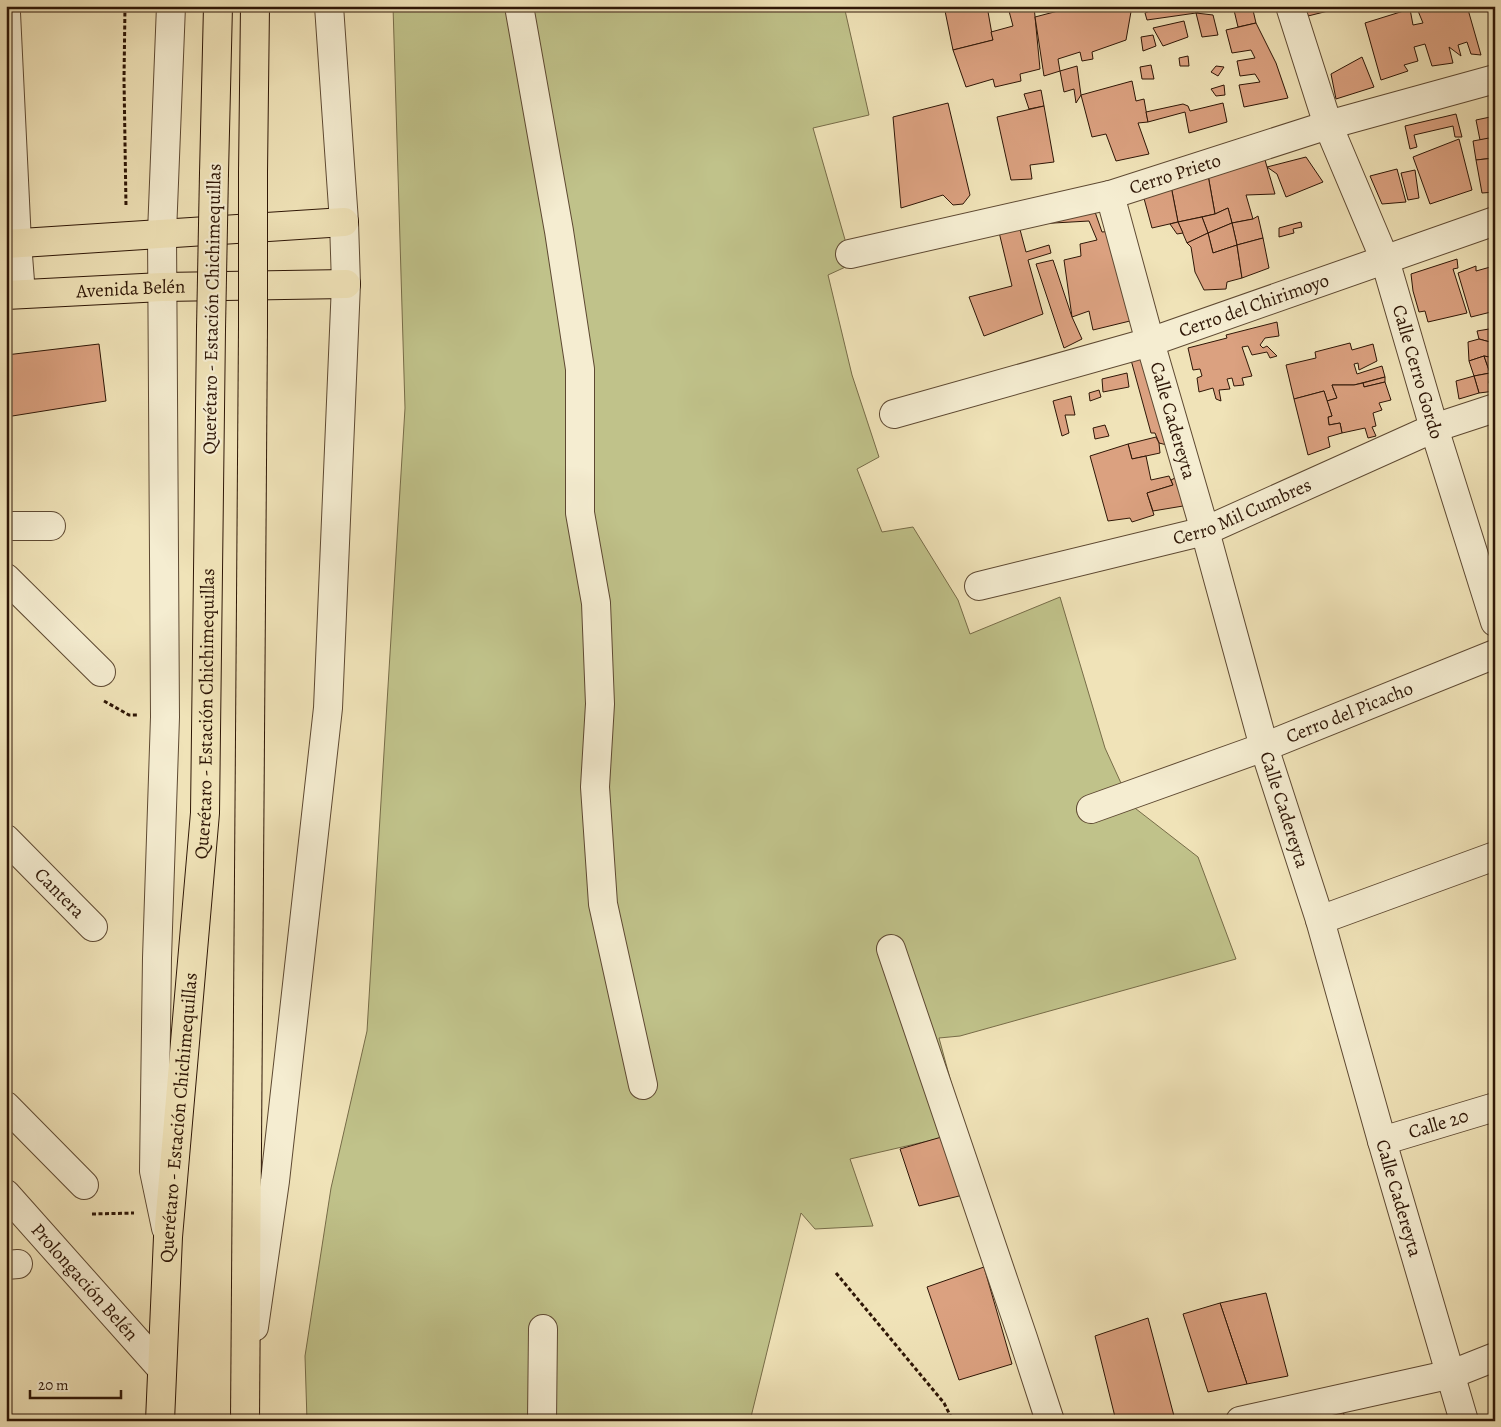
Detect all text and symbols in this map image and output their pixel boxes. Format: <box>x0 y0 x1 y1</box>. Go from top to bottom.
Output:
street label: Cerro Prieto <box>1126 147 1224 201</box>
street label: Querétaro - Estación Chichimequillas <box>196 163 228 455</box>
street label: Cerro del Chirimoyo <box>1175 267 1332 344</box>
street label: Avenida Belén <box>75 274 186 304</box>
street label: Calle Cerro Gordo <box>1386 302 1450 442</box>
street label: Calle Cadereyta <box>1143 359 1202 482</box>
street label: Cerro Mil Cumbres <box>1170 472 1316 551</box>
street label: Querétaro - Estación Chichimequillas <box>188 568 221 860</box>
street label: Cerro del Picacho <box>1282 675 1417 750</box>
street label: Calle Cadereyta <box>1253 748 1315 871</box>
street label: Cantera <box>28 862 91 924</box>
street label: Querétaro - Estación Chichimequillas <box>154 972 204 1263</box>
street label: Calle 20 <box>1405 1103 1472 1145</box>
street label: Calle Cadereyta <box>1369 1136 1428 1260</box>
street label: Prolongación Belén <box>25 1218 144 1347</box>
scale bar <box>30 1367 121 1399</box>
text: 20 m <box>38 1375 69 1395</box>

